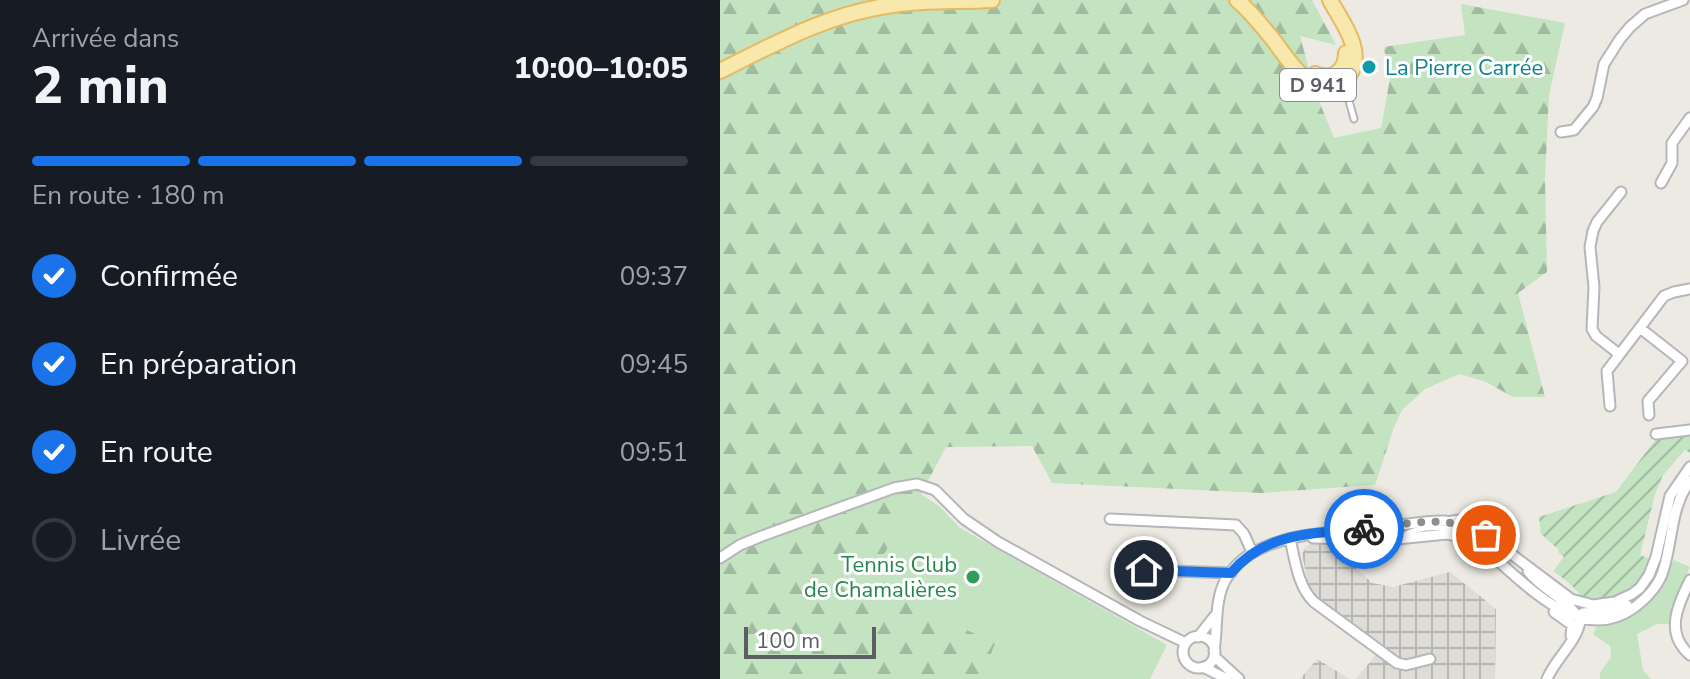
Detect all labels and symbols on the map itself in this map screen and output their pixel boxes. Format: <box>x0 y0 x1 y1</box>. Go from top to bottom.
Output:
place label: La Pierre Carrée <box>1385 53 1543 83</box>
marker: La Pierre Carrée <box>1360 58 1378 76</box>
road number: D 941 <box>1280 69 1356 101</box>
courier <box>1324 489 1404 569</box>
pin <box>1452 501 1520 569</box>
pin <box>1110 536 1178 604</box>
place label: Tennis Club de Chamalières <box>804 550 957 605</box>
marker: Tennis Club de Chamalières <box>964 568 982 586</box>
scale bar <box>744 623 876 659</box>

